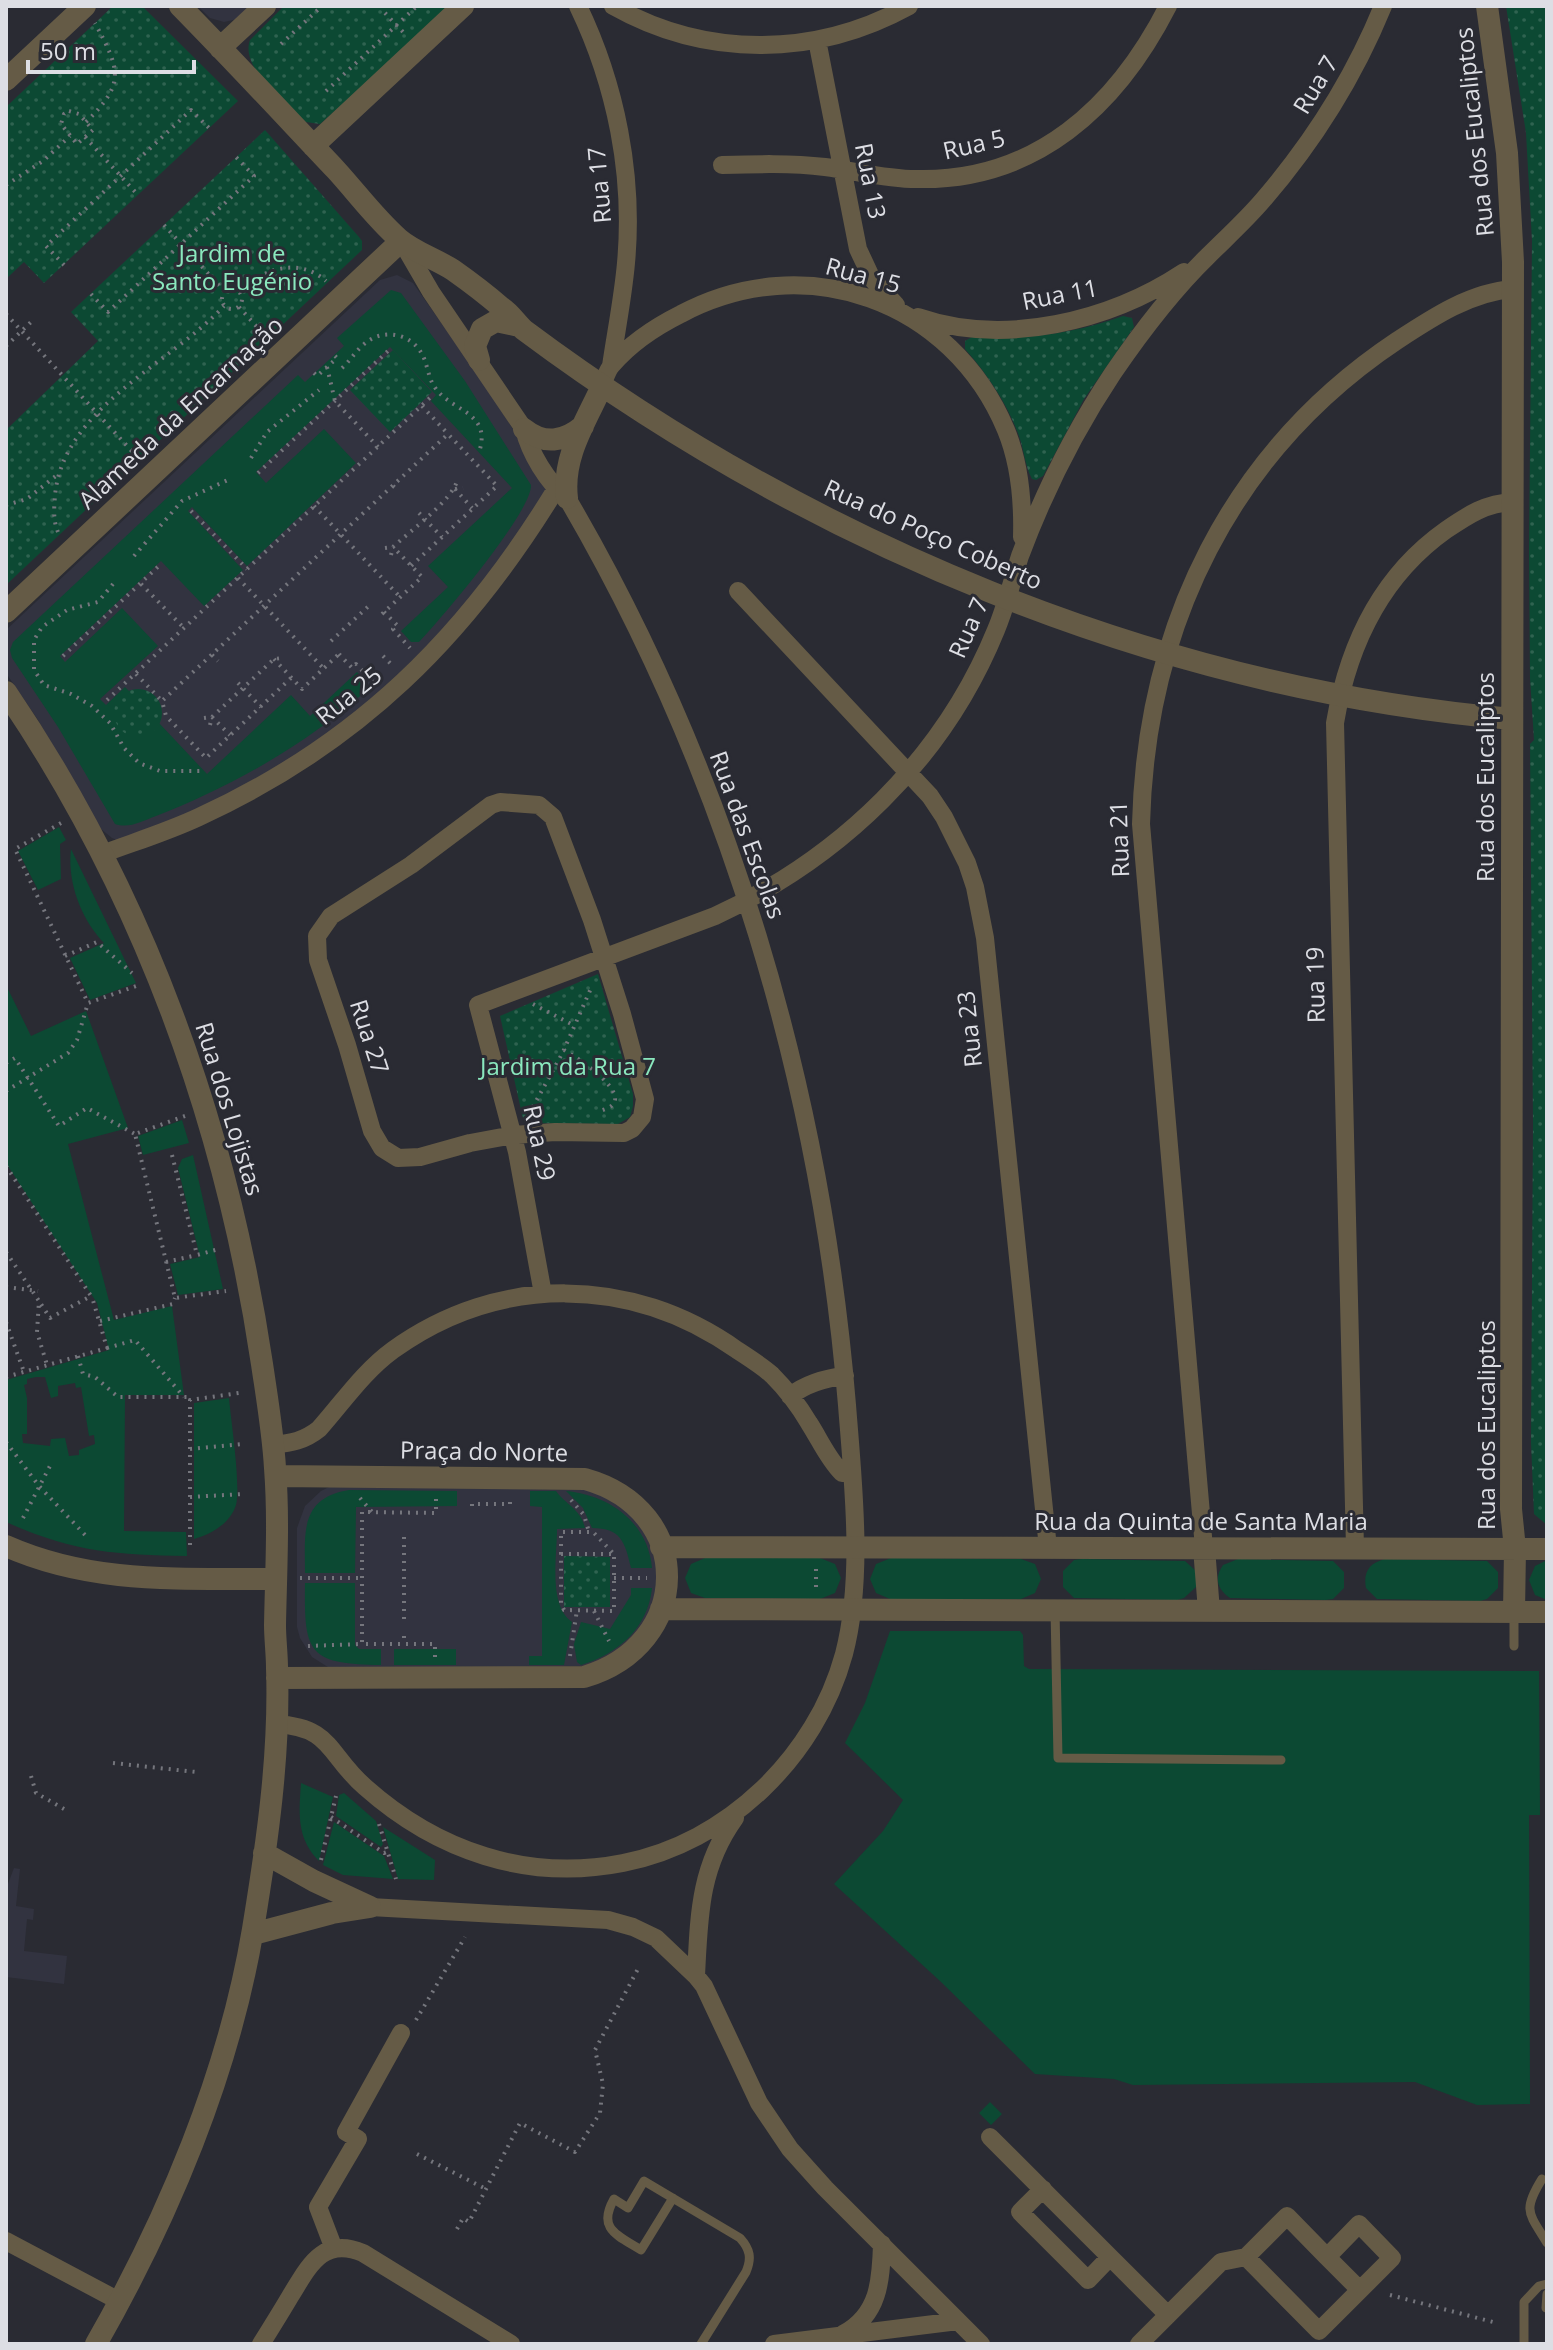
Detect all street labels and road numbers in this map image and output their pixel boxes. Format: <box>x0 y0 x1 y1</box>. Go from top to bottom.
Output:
street label: Rua dos Eucaliptos <box>1446 26 1501 238</box>
street label: Rua 7 <box>1284 49 1345 120</box>
street label: Rua 5 <box>939 120 1008 167</box>
street label: Rua 13 <box>848 140 895 221</box>
street label: Rua 17 <box>579 146 618 225</box>
street label: Rua 15 <box>822 249 905 300</box>
street label: Rua 11 <box>1019 270 1100 317</box>
street label: Alameda da Encarnação <box>70 308 290 516</box>
street label: Rua do Poço Coberto <box>819 471 1048 597</box>
street label: Rua 7 <box>940 592 995 663</box>
street label: Rua 25 <box>308 658 388 732</box>
street label: Rua dos Eucaliptos <box>1468 672 1501 882</box>
street label: Rua das Escolas <box>703 746 794 923</box>
street label: Rua 21 <box>1101 800 1136 878</box>
street label: Rua 19 <box>1297 946 1332 1024</box>
street label: Rua 23 <box>948 989 989 1069</box>
street label: Rua 27 <box>343 995 398 1078</box>
street label: Rua dos Lojistas <box>188 1018 272 1199</box>
street label: Rua 29 <box>516 1102 565 1184</box>
street label: Rua dos Eucaliptos <box>1469 1320 1502 1530</box>
street label: Praça do Norte <box>400 1433 568 1468</box>
street label: Rua da Quinta de Santa Maria <box>1034 1504 1368 1537</box>

